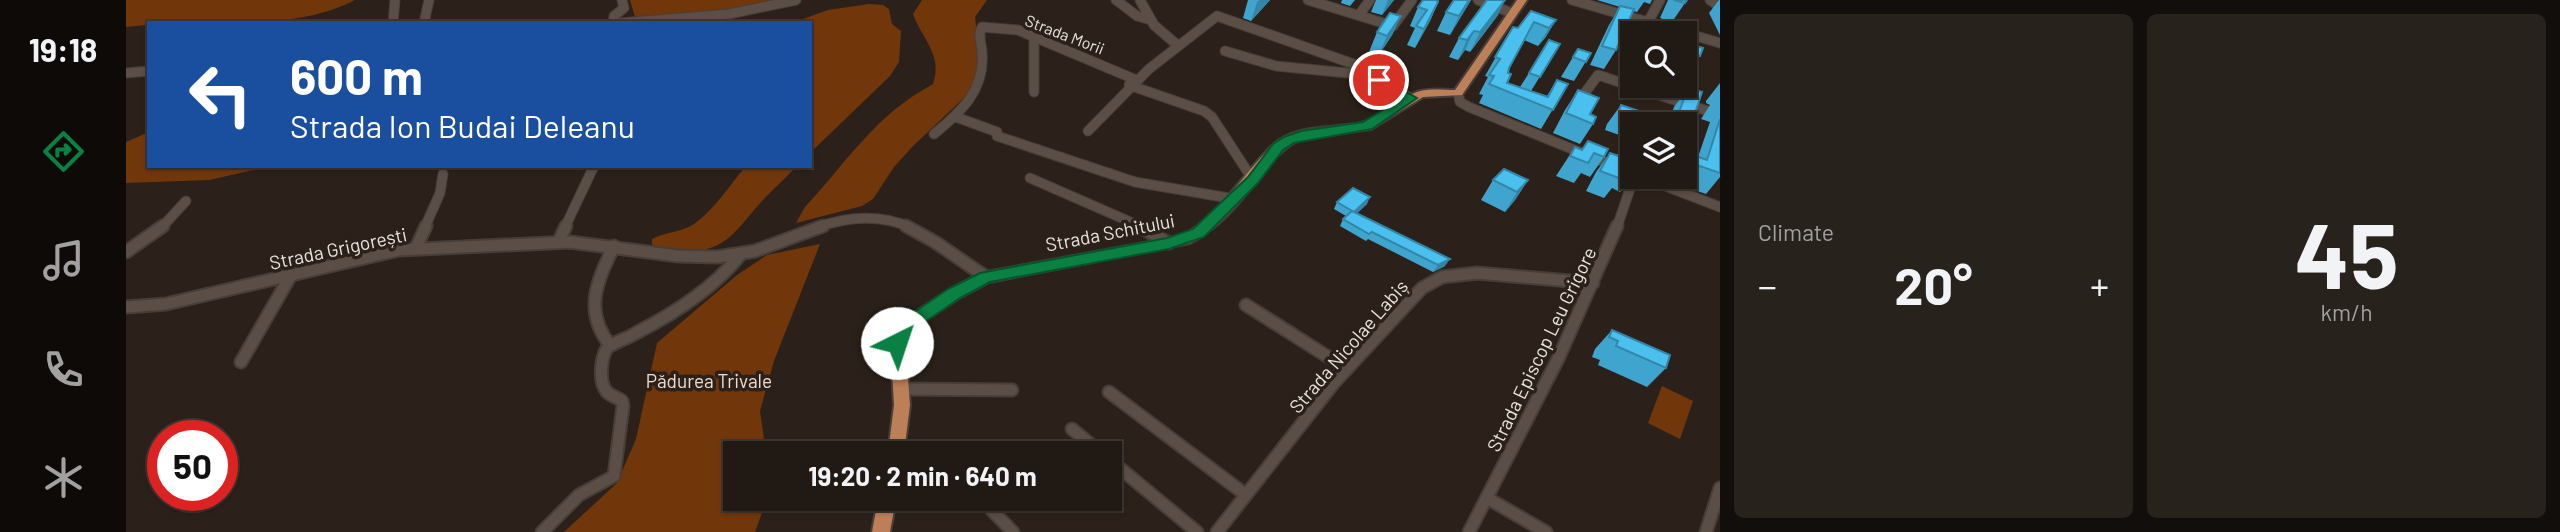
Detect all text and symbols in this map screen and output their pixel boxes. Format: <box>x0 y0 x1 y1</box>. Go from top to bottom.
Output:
street label: Strada Morii <box>1023 10 1107 58</box>
map controls <box>1620 21 1697 189</box>
button: search <box>1620 21 1697 98</box>
text: 19:18 <box>29 30 97 68</box>
text: 600 m <box>290 46 423 105</box>
icon: left <box>175 49 266 140</box>
pin <box>1349 50 1409 110</box>
icon: arrive <box>1360 61 1398 99</box>
text: Strada Ion Budai Deleanu <box>290 106 635 144</box>
button: layers <box>1620 112 1697 189</box>
icon: directions <box>39 127 88 176</box>
text: 45 <box>2294 198 2399 307</box>
street label: Strada Schitului <box>1043 208 1177 256</box>
text: Climate <box>1758 218 1834 246</box>
street label: Strada Grigorești <box>267 222 409 274</box>
icon: music <box>39 236 88 285</box>
street label: Strada Episcop Leu Grigore <box>1481 243 1601 455</box>
text: 20° <box>1894 253 1973 315</box>
text: − <box>1758 262 1777 308</box>
text: + <box>2090 262 2109 308</box>
street label: Strada Nicolae Labiș <box>1284 275 1412 417</box>
text: km/h <box>2320 298 2373 326</box>
position arrow <box>860 306 934 380</box>
icon: phone <box>39 345 88 394</box>
park label: Pădurea Trivale <box>646 369 772 392</box>
speed limit sign: 50 <box>147 420 238 511</box>
icon: climate <box>39 453 88 502</box>
text: 19:20 · 2 min · 640 m <box>808 460 1037 491</box>

